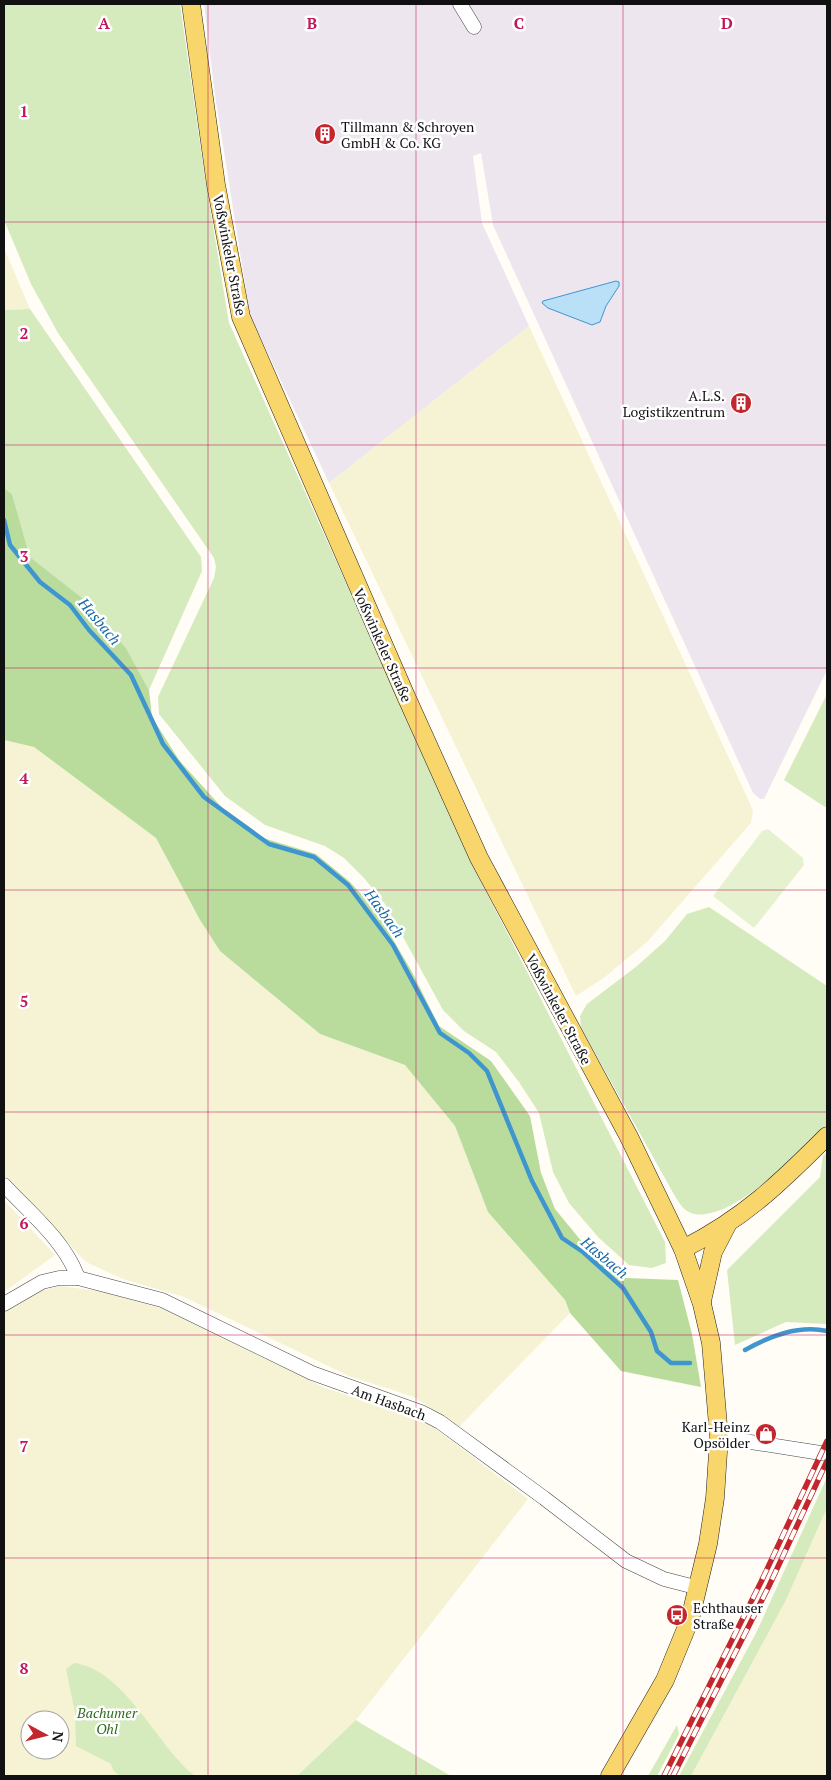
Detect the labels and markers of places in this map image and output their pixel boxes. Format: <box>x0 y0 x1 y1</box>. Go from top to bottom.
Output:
place label: Tillmann & Schroyen GmbH & Co. KG <box>341 117 475 152</box>
building icon: Tillmann & Schroyen GmbH & Co. KG <box>313 122 337 146</box>
place label: A.L.S. Logistikzentrum <box>623 386 725 421</box>
building icon: A.L.S. Logistikzentrum <box>729 391 753 415</box>
place label: Karl-Heinz Opsölder <box>682 1417 751 1452</box>
shop icon: Karl-Heinz Opsölder <box>754 1422 778 1446</box>
place label: Echthauser Straße <box>693 1598 764 1633</box>
bus stop icon: Echthauser Straße <box>665 1603 689 1627</box>

